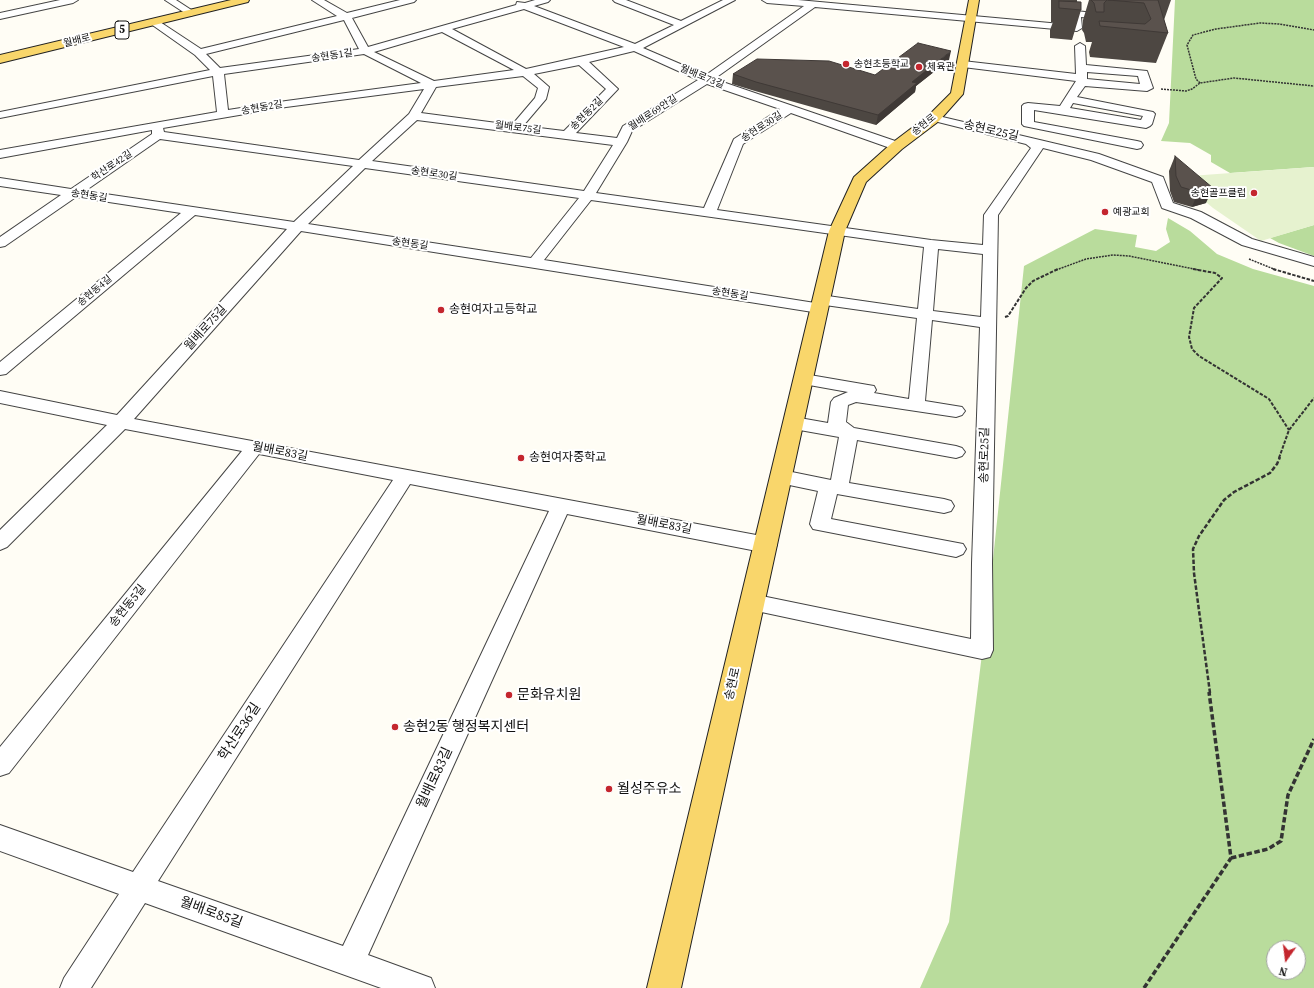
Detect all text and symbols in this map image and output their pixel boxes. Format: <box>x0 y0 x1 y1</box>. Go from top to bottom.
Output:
road number: 5 <box>115 21 129 39</box>
street label: 월배로 <box>62 32 92 50</box>
street label: 송현동1길 <box>310 47 354 65</box>
place label: 송현초등학교 <box>854 58 909 70</box>
marker: 송현초등학교 <box>841 59 851 69</box>
place label: 체육관 <box>927 61 955 73</box>
marker: 체육관 <box>914 62 924 72</box>
street label: 월배로73길 <box>678 63 726 91</box>
street label: 월배로69안길 <box>626 93 680 133</box>
street label: 송현동2길 <box>568 95 606 133</box>
street label: 송현동2길 <box>240 98 284 118</box>
street label: 송현로30길 <box>739 109 785 145</box>
street label: 송현로 <box>909 112 939 138</box>
street label: 송현로25길 <box>962 118 1020 144</box>
street label: 월배로75길 <box>494 119 542 137</box>
street label: 학산로42길 <box>89 148 135 184</box>
street label: 송현로30길 <box>410 165 458 183</box>
street label: 송현동길 <box>70 187 108 205</box>
place label: 송현골프클럽 <box>1191 187 1246 199</box>
marker: 송현골프클럽 <box>1249 188 1259 198</box>
place label: 예광교회 <box>1113 206 1150 218</box>
marker: 예광교회 <box>1100 207 1110 217</box>
street label: 송현동길 <box>391 235 429 253</box>
street label: 송현동4길 <box>75 273 115 309</box>
street label: 송현동길 <box>711 285 749 303</box>
street label: 월배로75길 <box>182 302 230 354</box>
place label: 송현여자고등학교 <box>449 303 537 317</box>
marker: 송현여자고등학교 <box>436 305 446 315</box>
street label: 송현로25길 <box>977 427 993 483</box>
street label: 월배로83길 <box>251 440 309 464</box>
place label: 송현여자중학교 <box>529 451 606 465</box>
marker: 송현여자중학교 <box>516 453 526 463</box>
street label: 월배로83길 <box>635 513 693 537</box>
street label: 송현동5길 <box>107 582 149 630</box>
street label: 송현로 <box>722 666 744 702</box>
place label: 문화유치원 <box>517 687 581 703</box>
marker: 문화유치원 <box>504 690 514 700</box>
street label: 학산로36길 <box>215 700 265 764</box>
place label: 송현2동 행정복지센터 <box>403 719 529 735</box>
marker: 송현2동 행정복지센터 <box>390 722 400 732</box>
street label: 월배로83길 <box>414 745 456 811</box>
place label: 월성주유소 <box>617 781 681 797</box>
marker: 월성주유소 <box>604 784 614 794</box>
street label: 월배로85길 <box>177 894 245 932</box>
north arrow <box>1266 940 1306 980</box>
text: N <box>1278 963 1289 979</box>

